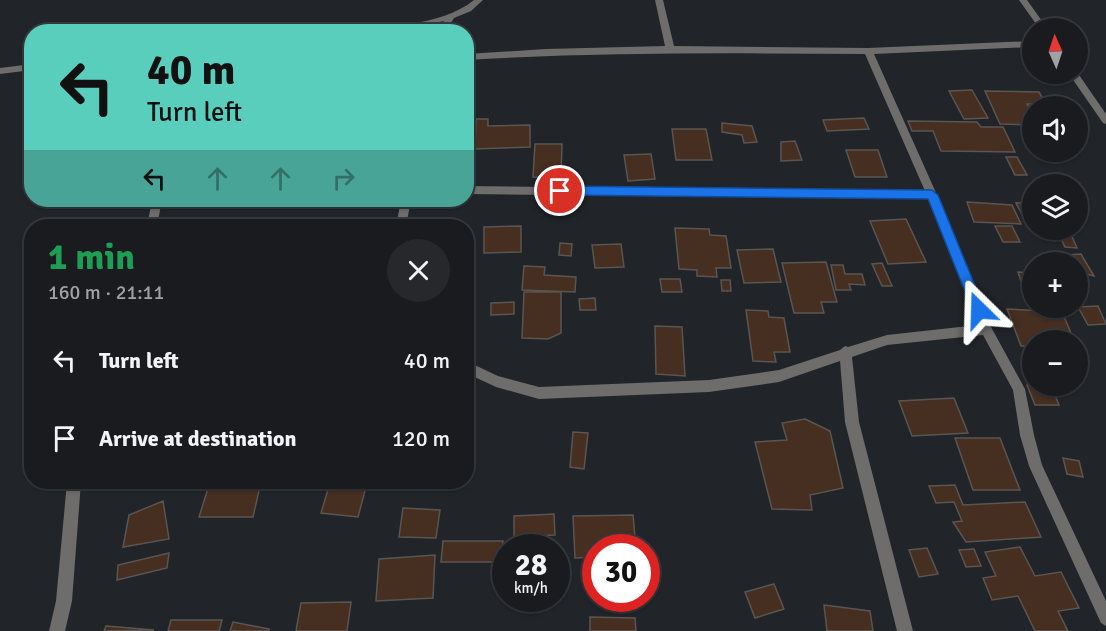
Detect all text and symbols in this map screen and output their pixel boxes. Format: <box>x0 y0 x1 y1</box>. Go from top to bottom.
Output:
north arrow <box>1022 18 1088 84</box>
map controls <box>1022 18 1088 396</box>
text: 40 m <box>147 45 236 96</box>
icon: left <box>48 48 126 126</box>
text: Turn left <box>147 96 242 129</box>
button: sound <box>1022 96 1088 162</box>
icon: left <box>138 162 171 195</box>
icon: ahead <box>201 162 234 195</box>
icon: ahead <box>264 162 297 195</box>
icon: right <box>327 162 360 195</box>
pin <box>534 165 585 216</box>
icon: arrive <box>543 174 576 207</box>
button: layers <box>1022 174 1088 240</box>
text: 1 min <box>48 235 135 280</box>
button: close <box>387 239 450 302</box>
button: + <box>1022 252 1088 318</box>
position arrow <box>947 278 1011 342</box>
text: 160 m · 21:11 <box>48 280 164 305</box>
button: − <box>1022 330 1088 396</box>
icon: left <box>48 344 81 377</box>
text: Turn left <box>99 347 179 374</box>
text: 40 m <box>404 347 450 374</box>
icon: arrive <box>48 422 81 455</box>
text: Arrive at destination <box>99 425 296 452</box>
text: 120 m <box>392 425 450 452</box>
speed limit sign: 30 <box>582 534 660 612</box>
text: 28 <box>515 547 547 584</box>
text: km/h <box>514 579 548 597</box>

